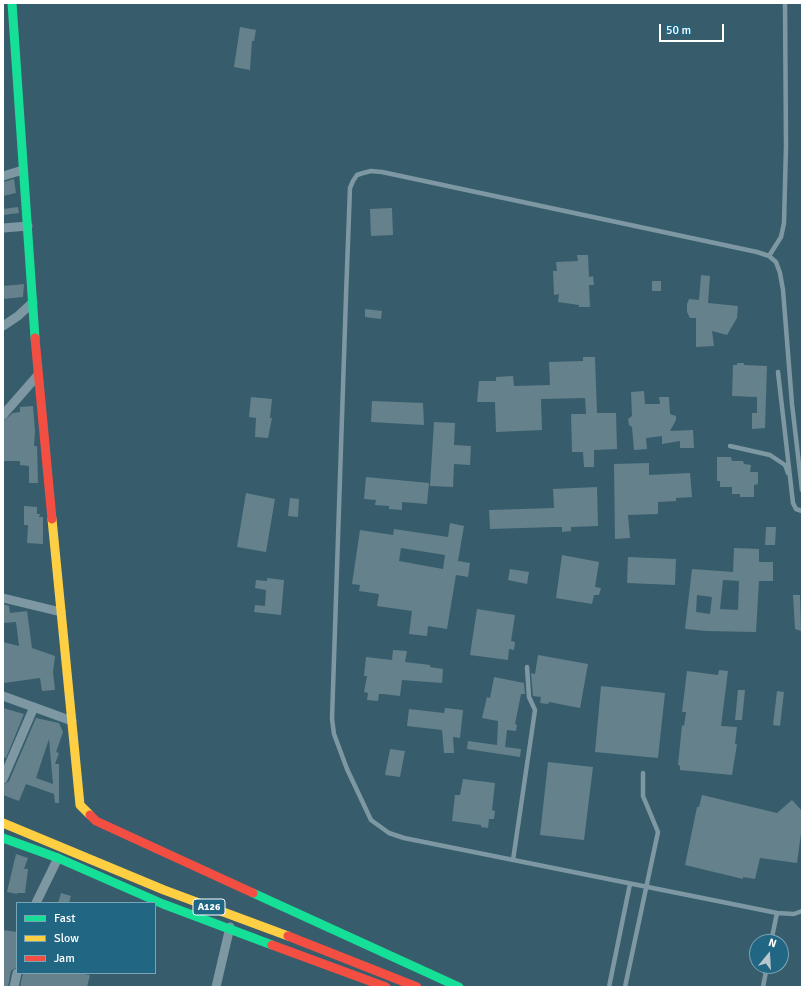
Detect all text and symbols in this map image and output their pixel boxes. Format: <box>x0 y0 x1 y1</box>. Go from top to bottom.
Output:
scale bar <box>661 16 726 42</box>
text: 50 m <box>666 23 691 38</box>
road number: A126 <box>193 899 225 915</box>
legend <box>16 902 156 974</box>
text: Fast <box>54 911 75 926</box>
text: Slow <box>54 931 79 946</box>
north arrow <box>749 934 789 974</box>
text: N <box>767 936 778 950</box>
text: Jam <box>54 951 75 966</box>

